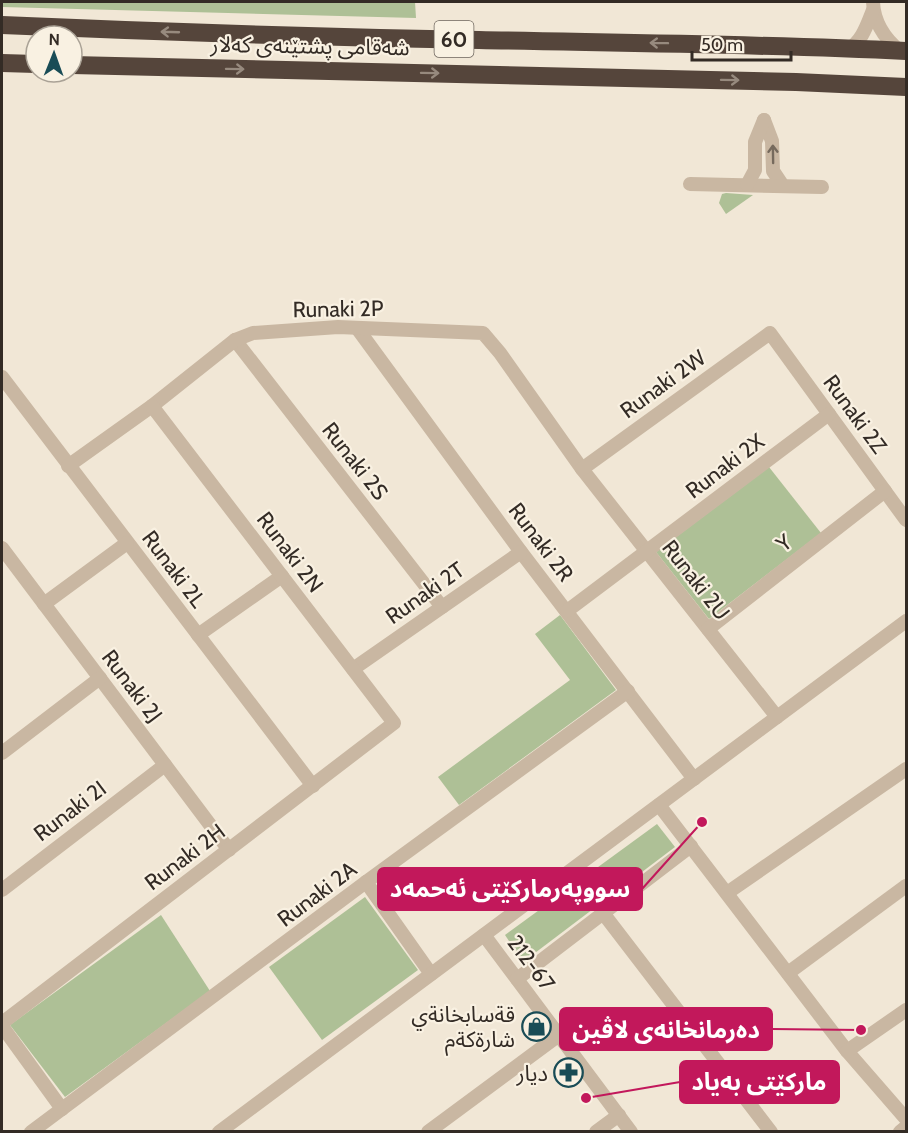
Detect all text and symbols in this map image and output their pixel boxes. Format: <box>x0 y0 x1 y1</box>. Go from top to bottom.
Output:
road number: 60 <box>434 21 474 57</box>
north arrow <box>24 24 84 84</box>
scale bar <box>692 24 791 62</box>
one-way arrow <box>161 26 181 38</box>
text: N <box>48 30 60 49</box>
street label: شەقامی پشتێنەی کەلار <box>209 31 410 62</box>
text: 50 m <box>701 34 743 56</box>
one-way arrow <box>650 37 670 49</box>
one-way arrow <box>225 63 245 74</box>
one-way arrow <box>420 67 440 79</box>
one-way arrow <box>720 75 740 86</box>
one-way arrow <box>767 144 779 164</box>
street label: Runaki 2P <box>292 295 384 323</box>
street label: Runaki 2W <box>615 344 711 424</box>
street label: Runaki 2Z <box>817 369 893 459</box>
street label: Runaki 2S <box>316 417 394 505</box>
street label: Runaki 2X <box>680 428 770 504</box>
street label: Runaki 2R <box>503 497 579 587</box>
street label: Runaki 2N <box>251 506 329 598</box>
street label: Runaki 2L <box>136 525 212 613</box>
street label: Y <box>770 528 798 558</box>
street label: Runaki 2U <box>656 535 736 625</box>
street label: Runaki 2T <box>380 556 470 630</box>
street label: Runaki 2J <box>96 644 168 728</box>
street label: Runaki 2I <box>28 775 112 847</box>
street label: Runaki 2H <box>139 818 231 896</box>
street label: Runaki 2A <box>272 855 362 932</box>
callout: سووپەرمارکێتی ئەحمەد <box>378 868 642 910</box>
text: سووپەرمارکێتی ئەحمەد <box>390 874 630 905</box>
street label: 212-67 <box>501 930 561 996</box>
place label: قةسابخانةي شارةكةم <box>411 1001 515 1056</box>
callout: دەرمانخانەی لاڤین <box>560 1008 772 1050</box>
shop icon: قةسابخانةي شارةكةم <box>520 1011 552 1043</box>
text: دەرمانخانەی لاڤین <box>572 1015 760 1044</box>
pharmacy icon: ديار <box>553 1057 585 1089</box>
place label: ديار <box>515 1060 548 1087</box>
callout: مارکێتی بەیاد <box>680 1061 839 1103</box>
text: مارکێتی بەیاد <box>691 1067 827 1096</box>

